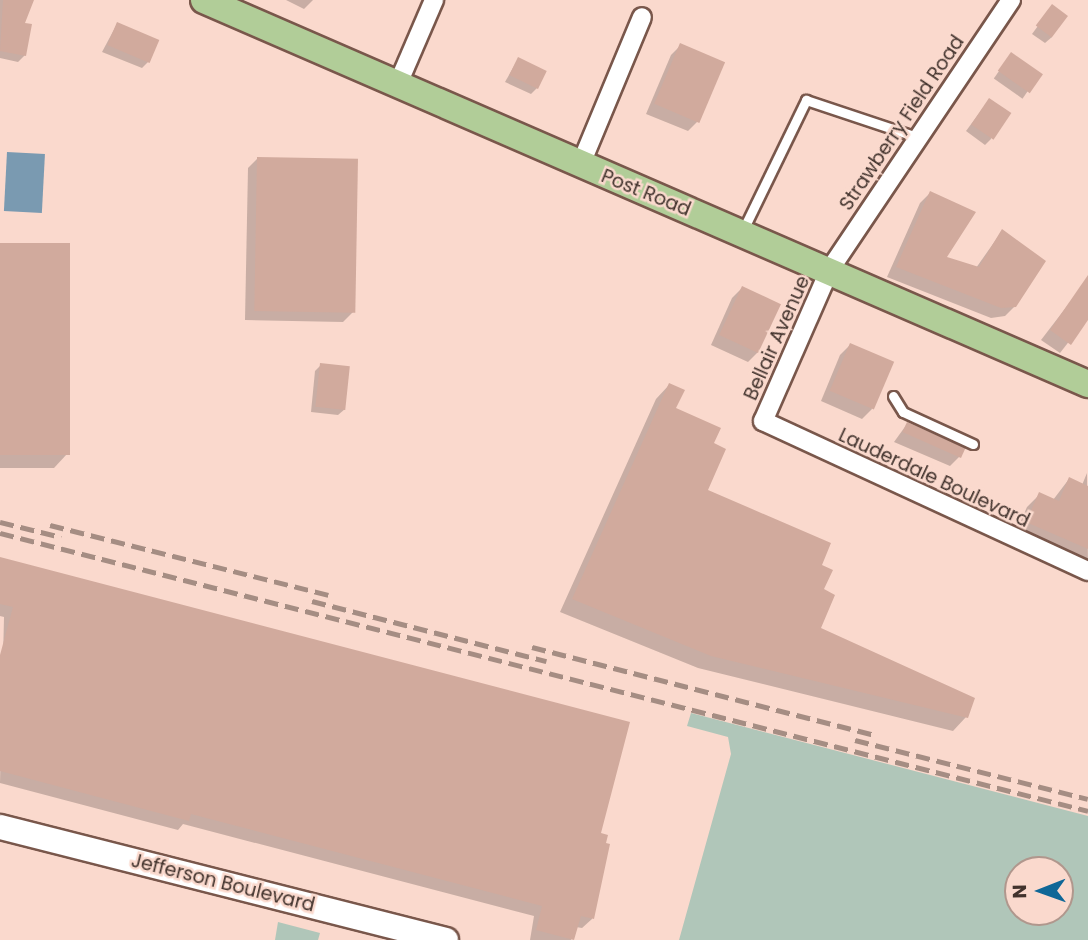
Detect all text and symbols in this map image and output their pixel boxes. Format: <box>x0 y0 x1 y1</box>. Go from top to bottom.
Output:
street label: Strawberry Field Road <box>835 31 969 215</box>
street label: Post Road <box>598 165 694 221</box>
street label: Bellair Avenue <box>739 272 815 404</box>
street label: Lauderdale Boulevard <box>835 424 1033 532</box>
street label: Jefferson Boulevard <box>129 849 317 917</box>
north arrow <box>1004 856 1074 926</box>
text: N <box>1006 884 1033 899</box>

